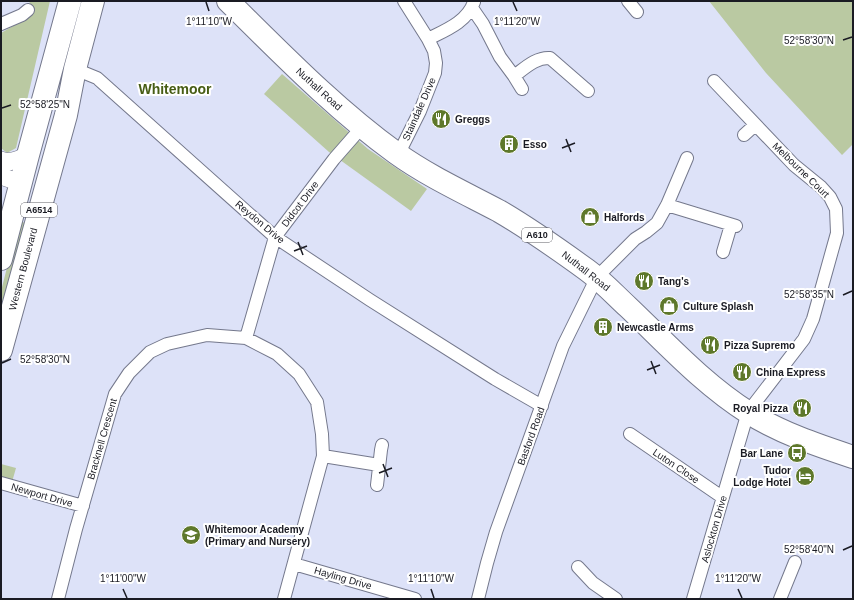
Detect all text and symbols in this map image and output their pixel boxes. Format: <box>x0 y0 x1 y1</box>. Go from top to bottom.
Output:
text: 1°11'10"W <box>186 16 233 27</box>
text: 1°11'20"W <box>494 16 541 27</box>
text: 52°58'30"N <box>784 35 834 46</box>
street label: Nuthall Road <box>294 66 344 112</box>
street label: Staindale Drive <box>400 75 438 142</box>
district label: Whitemoor <box>138 81 212 97</box>
text: 52°58'25"N <box>20 99 70 110</box>
restaurant icon: Greggs <box>430 108 452 130</box>
place label: Greggs <box>455 114 490 125</box>
building icon: Esso <box>498 133 520 155</box>
place label: Esso <box>523 139 547 150</box>
street label: Melbourne Court <box>770 140 832 200</box>
street label: Didcot Drive <box>279 179 321 229</box>
street label: Reydon Drive <box>233 198 287 246</box>
road number: A6514 <box>21 203 57 217</box>
shop icon: Halfords <box>579 206 601 228</box>
place label: Halfords <box>604 212 645 223</box>
street label: Western Boulevard <box>7 227 39 311</box>
road number: A610 <box>522 228 552 242</box>
street label: Nuthall Road <box>560 249 612 293</box>
restaurant icon: Tang's <box>633 270 655 292</box>
place label: Tang's <box>658 276 690 287</box>
text: 52°58'35"N <box>784 289 834 300</box>
shop icon: Culture Splash <box>658 295 680 317</box>
place label: Culture Splash <box>683 301 754 312</box>
building icon: Newcastle Arms <box>592 316 614 338</box>
place label: Newcastle Arms <box>617 322 694 333</box>
restaurant icon: Pizza Supremo <box>699 334 721 356</box>
place label: Pizza Supremo <box>724 340 795 351</box>
text: 52°58'30"N <box>20 354 70 365</box>
restaurant icon: China Express <box>731 361 753 383</box>
place label: China Express <box>756 367 826 378</box>
street label: Bracknell Crescent <box>85 397 119 481</box>
restaurant icon: Royal Pizza <box>791 397 813 419</box>
place label: Royal Pizza <box>733 403 788 414</box>
street label: Basford Road <box>515 405 547 467</box>
bus stop icon: Bar Lane <box>786 442 808 464</box>
street label: Luton Close <box>651 447 702 486</box>
place label: Bar Lane <box>740 448 783 459</box>
place label: Tudor Lodge Hotel <box>733 465 791 488</box>
hotel icon: Tudor Lodge Hotel <box>794 465 816 487</box>
street label: Newport Drive <box>10 481 74 509</box>
street label: Aslockton Drive <box>699 494 729 564</box>
school or university icon: Whitemoor Academy (Primary and Nursery) <box>180 524 202 546</box>
place label: Whitemoor Academy (Primary and Nursery) <box>205 524 310 547</box>
text: 52°58'40"N <box>784 544 834 555</box>
street label: Hayling Drive <box>313 565 374 592</box>
text: 1°11'00"W <box>100 573 147 584</box>
text: 1°11'10"W <box>408 573 455 584</box>
text: 1°11'20"W <box>715 573 762 584</box>

